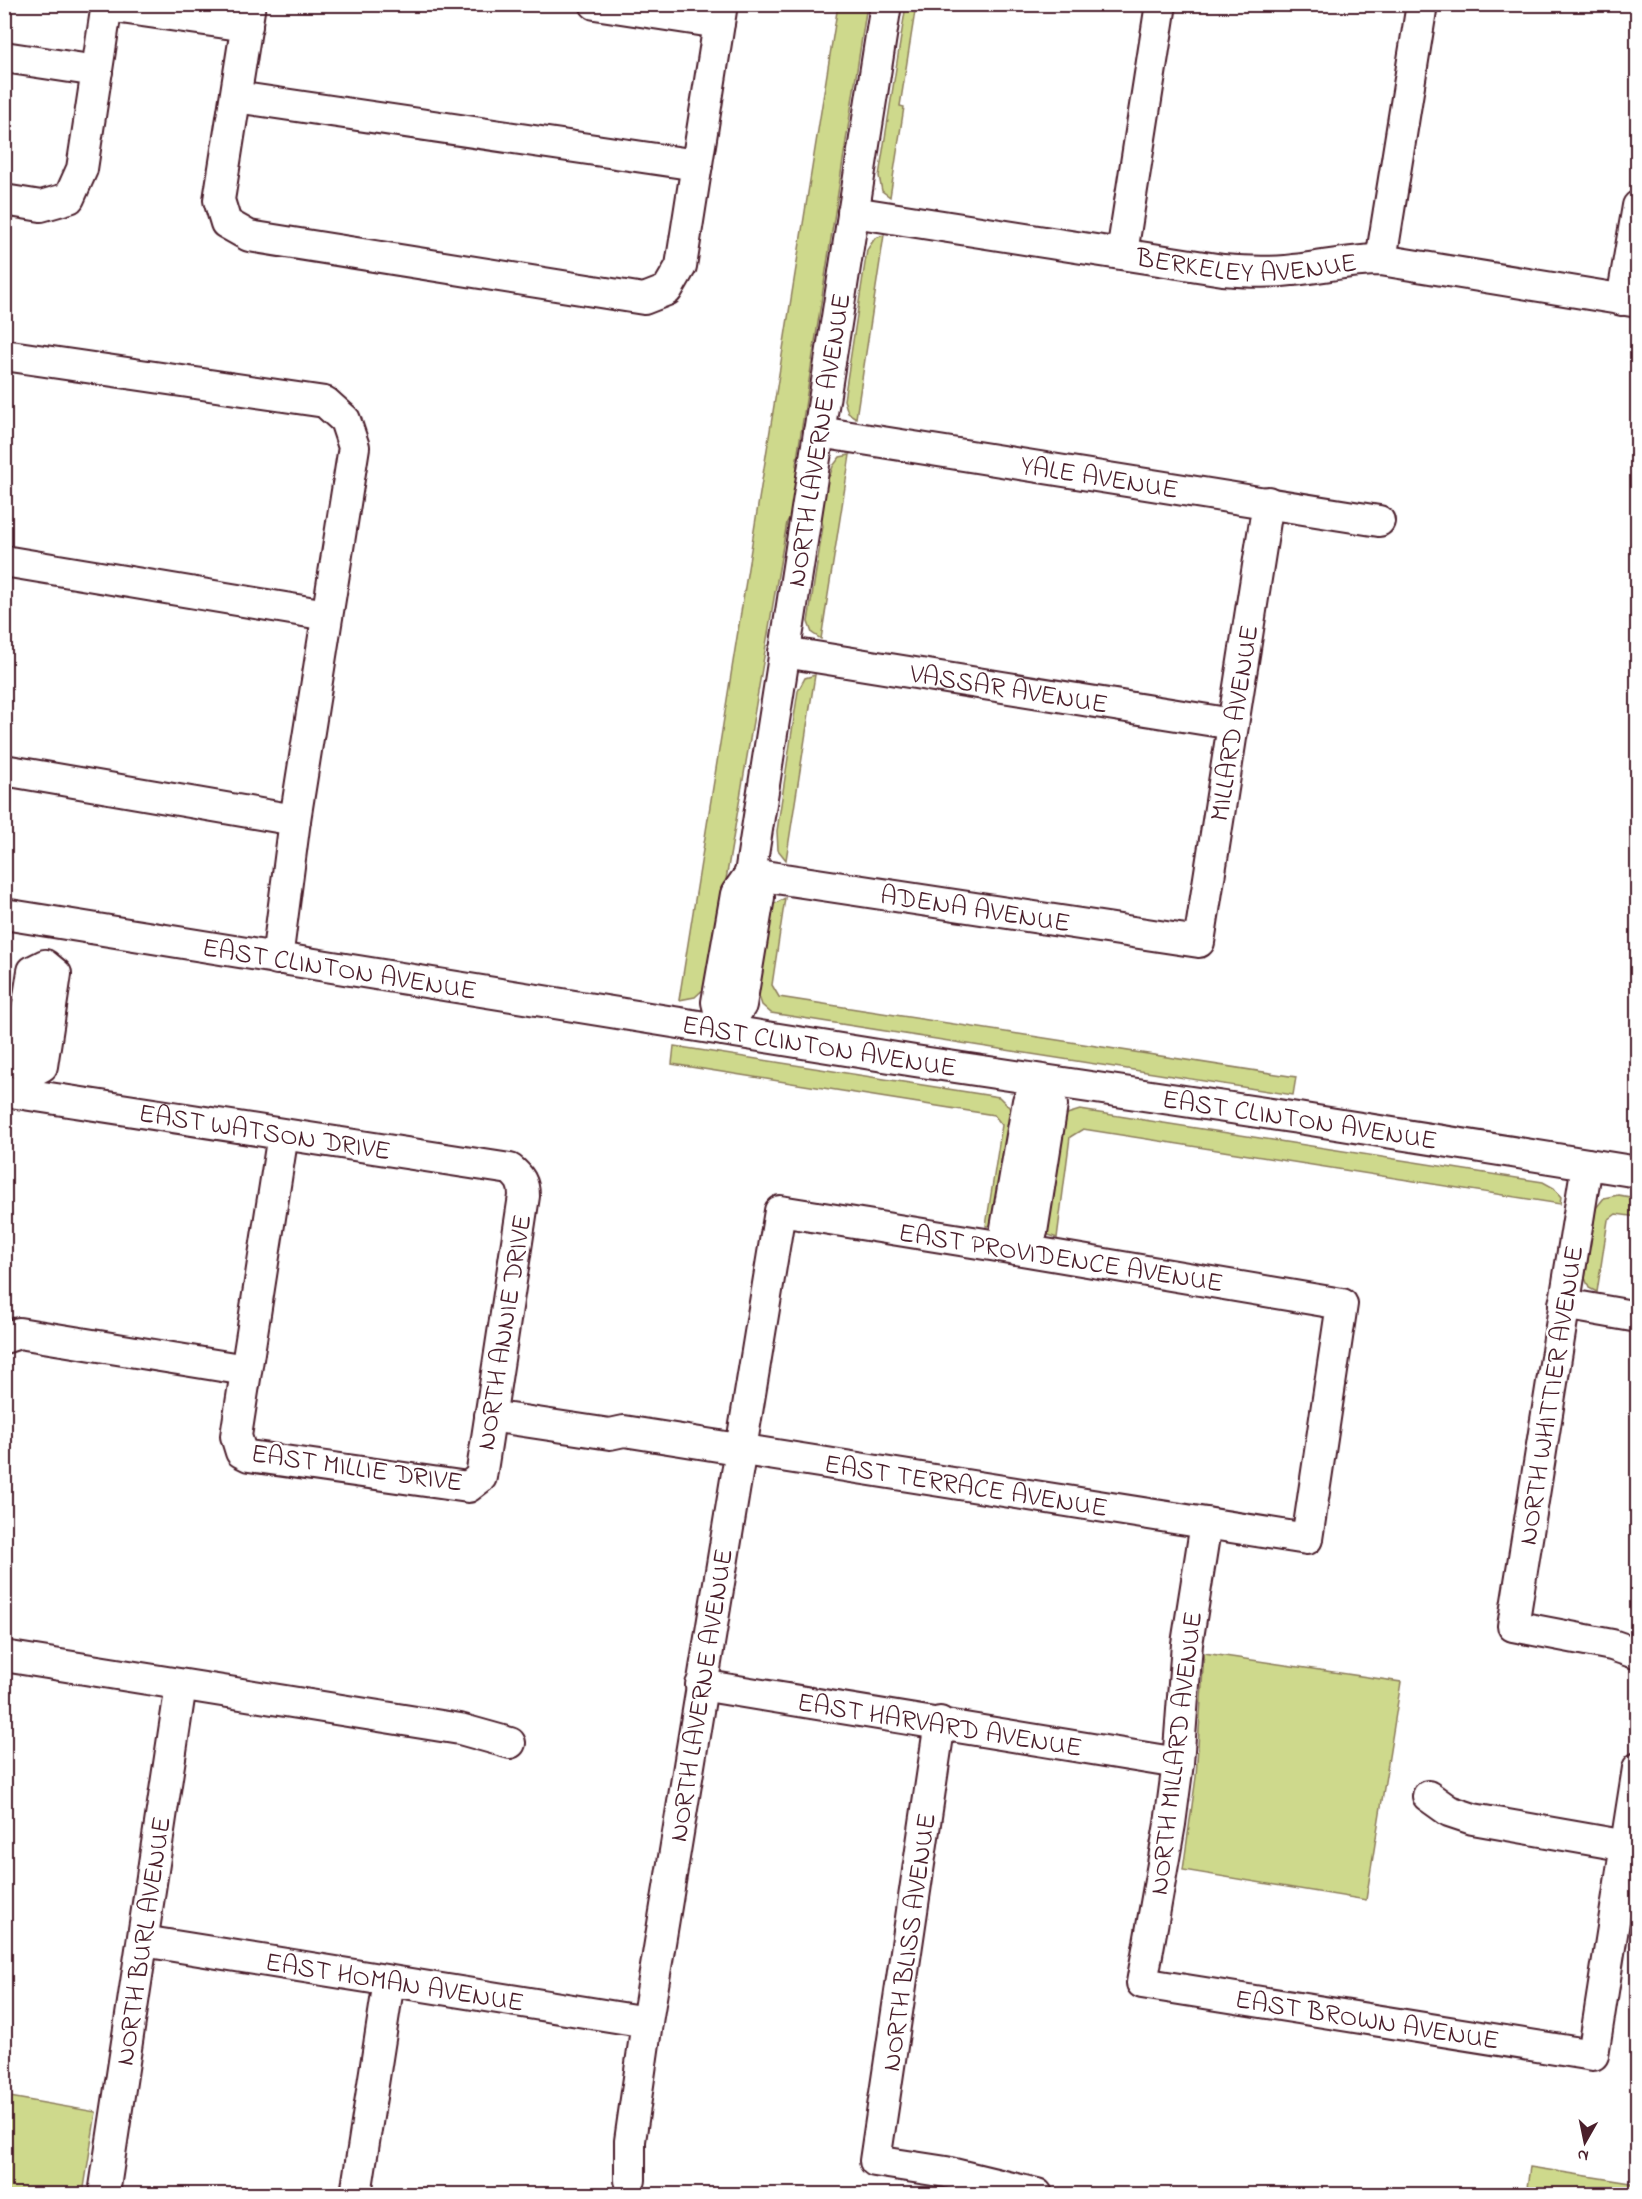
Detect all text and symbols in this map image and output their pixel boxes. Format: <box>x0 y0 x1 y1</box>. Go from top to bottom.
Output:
street label: BERKELEY AVENUE <box>1132 240 1359 294</box>
street label: NORTH LAVERNE AVENUE <box>778 291 863 590</box>
street label: YALE AVENUE <box>1017 447 1181 511</box>
street label: MILLARD AVENUE <box>1201 622 1270 824</box>
street label: VASSAR AVENUE <box>906 655 1110 726</box>
street label: ADENA AVENUE <box>877 877 1073 944</box>
street label: EAST CLINTON AVENUE <box>199 929 479 1012</box>
street label: EAST CLINTON AVENUE <box>679 1007 959 1089</box>
street label: EAST CLINTON AVENUE <box>1159 1081 1440 1162</box>
street label: EAST WATSON DRIVE <box>136 1095 393 1172</box>
street label: NORTH ANNIE DRIVE <box>468 1212 543 1453</box>
street label: EAST PROVIDENCE AVENUE <box>895 1215 1226 1304</box>
street label: NORTH WHITTIER AVENUE <box>1510 1243 1595 1548</box>
street label: EAST MILLIE DRIVE <box>248 1435 465 1504</box>
street label: EAST TERRACE AVENUE <box>821 1446 1110 1529</box>
street label: NORTH LAVERNE AVENUE <box>660 1546 745 1845</box>
street label: NORTH MILLARD AVENUE <box>1141 1609 1214 1897</box>
street label: EAST HARVARD AVENUE <box>794 1684 1085 1769</box>
street label: NORTH BLISS AVENUE <box>873 1811 948 2074</box>
street label: NORTH BURL AVENUE <box>107 1814 183 2069</box>
street label: EAST HOMAN AVENUE <box>262 1944 527 2024</box>
street label: EAST BROWN AVENUE <box>1232 1981 1502 2062</box>
north arrow <box>1555 2112 1615 2172</box>
text: N <box>1576 2142 1590 2168</box>

